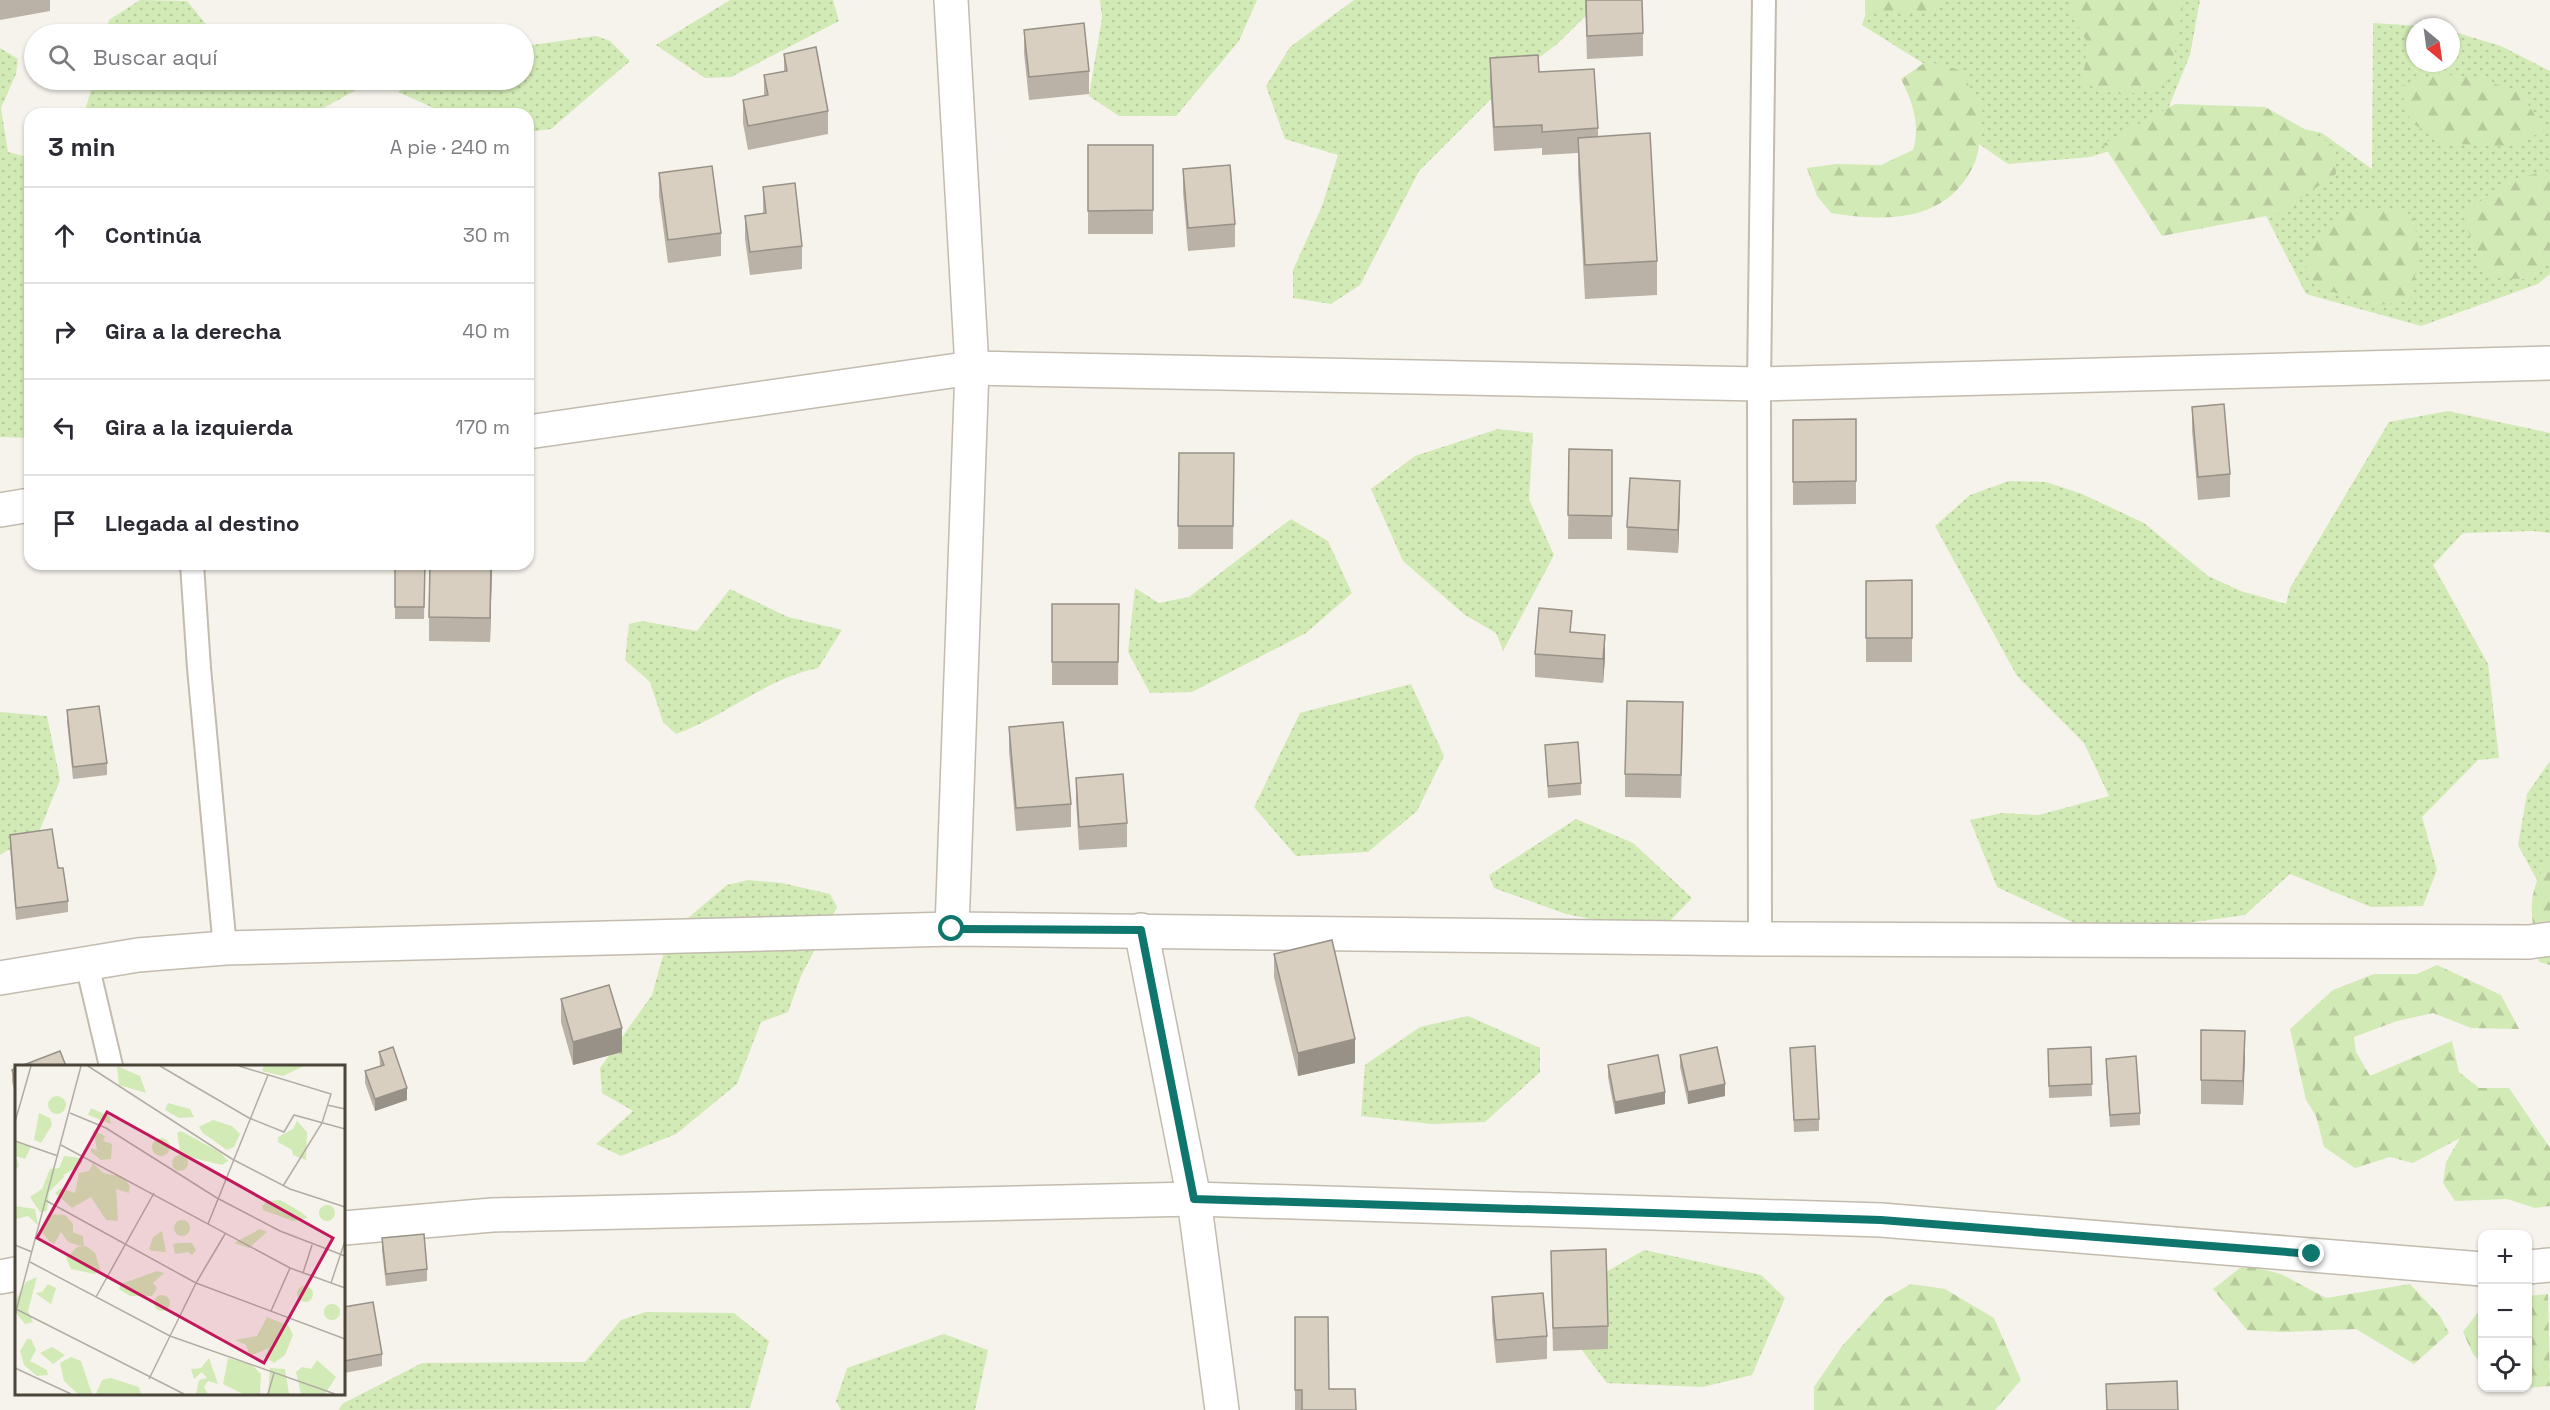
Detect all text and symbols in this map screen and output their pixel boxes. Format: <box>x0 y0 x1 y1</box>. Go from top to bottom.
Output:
north arrow <box>2406 18 2460 72</box>
search box <box>24 24 534 90</box>
icon: search <box>45 41 78 74</box>
text: Buscar aquí <box>93 43 218 71</box>
text: 3 min <box>48 130 116 164</box>
text: A pie · 240 m <box>390 134 510 160</box>
icon: ahead <box>48 219 81 252</box>
text: Continúa <box>105 221 201 249</box>
text: 30 m <box>463 222 510 248</box>
icon: right <box>48 315 81 348</box>
text: Gira a la derecha <box>105 317 282 345</box>
text: 40 m <box>462 318 510 344</box>
icon: left <box>48 411 81 444</box>
text: Gira a la izquierda <box>105 413 293 441</box>
text: 170 m <box>455 414 510 440</box>
icon: arrive <box>48 507 81 540</box>
text: Llegada al destino <box>105 509 299 537</box>
route start <box>938 915 964 941</box>
inset map <box>15 1065 345 1395</box>
map controls <box>2478 1230 2532 1392</box>
button: + <box>2478 1230 2532 1284</box>
route end <box>2298 1240 2324 1266</box>
button: − <box>2478 1284 2532 1338</box>
button: locate <box>2478 1338 2532 1392</box>

